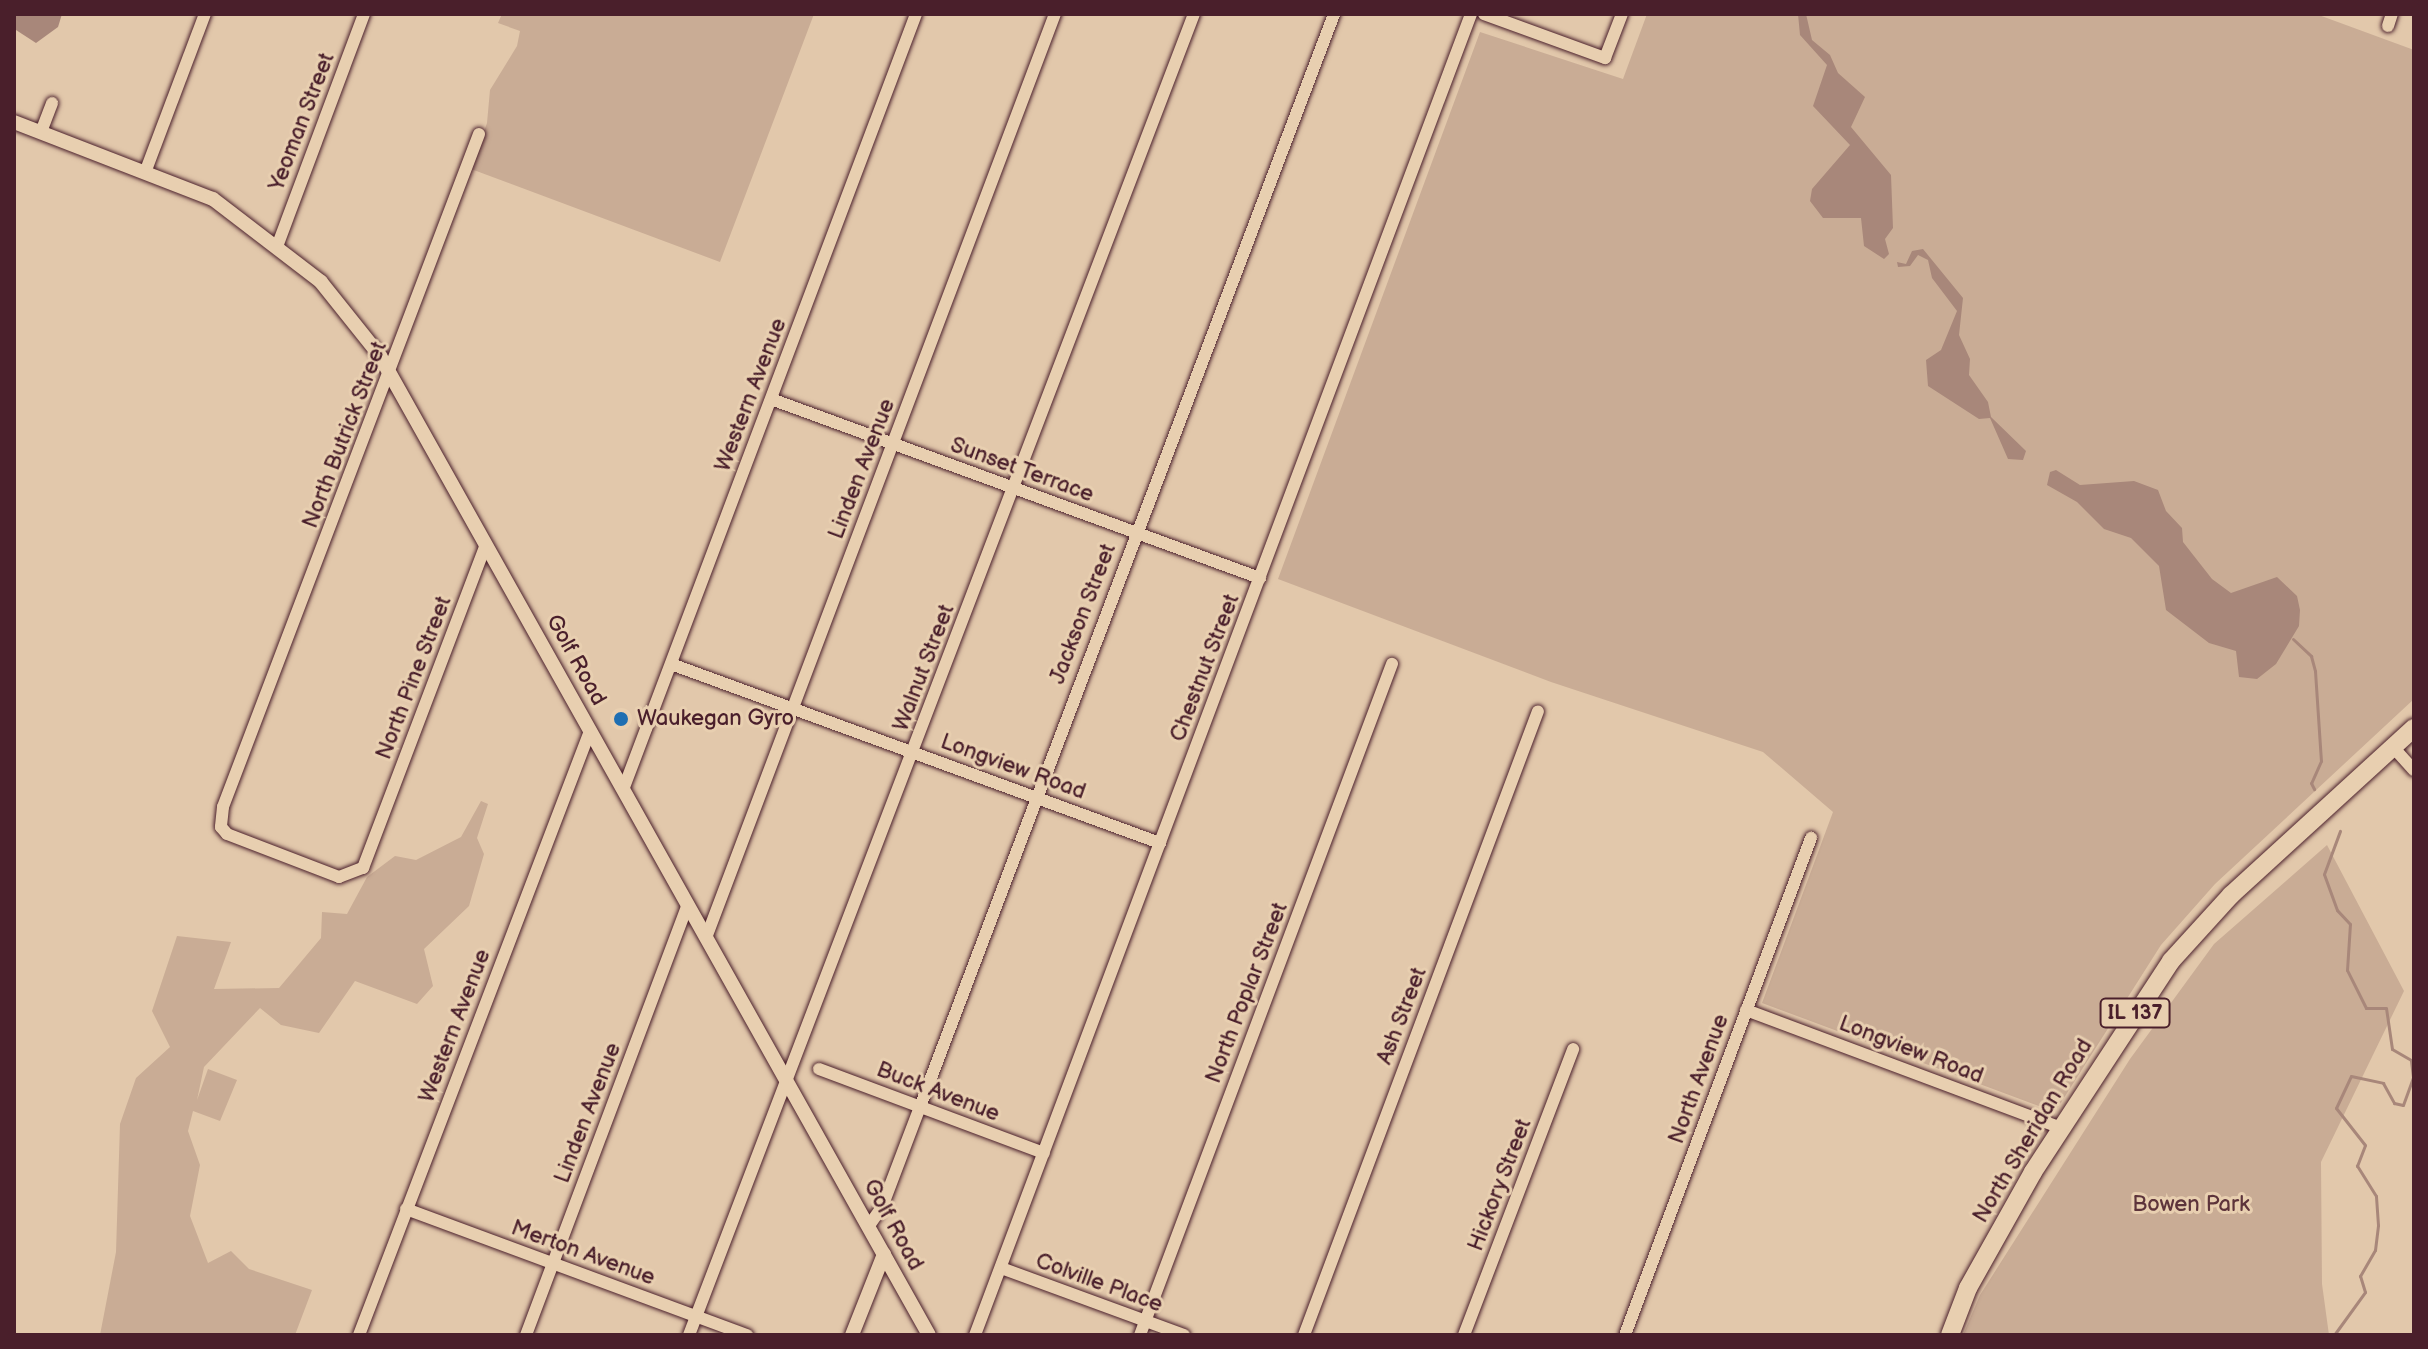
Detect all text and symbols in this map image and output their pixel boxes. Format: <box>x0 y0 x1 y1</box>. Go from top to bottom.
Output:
street label: Yeoman Street <box>264 49 340 195</box>
street label: Western Avenue <box>710 315 792 475</box>
street label: North Butrick Street <box>297 338 393 532</box>
street label: Linden Avenue <box>823 395 901 543</box>
street label: Sunset Terrace <box>946 432 1098 508</box>
street label: Jackson Street <box>1044 540 1122 688</box>
street label: Chestnut Street <box>1165 590 1245 746</box>
street label: North Pine Street <box>371 593 457 763</box>
street label: Walnut Street <box>888 601 960 735</box>
street label: Golf Road <box>540 610 612 710</box>
place label: Waukegan Gyro <box>637 706 794 732</box>
marker: Waukegan Gyro <box>612 710 630 728</box>
street label: Longview Road <box>937 729 1089 805</box>
street label: North Poplar Street <box>1200 899 1294 1087</box>
street label: Western Avenue <box>414 946 496 1106</box>
street label: Ash Street <box>1371 964 1433 1068</box>
road number: IL 137 <box>2099 997 2171 1029</box>
street label: Longview Road <box>1835 1010 1987 1090</box>
street label: North Avenue <box>1663 1011 1735 1147</box>
street label: North Sheridan Road <box>1968 1034 2098 1228</box>
street label: Linden Avenue <box>549 1039 627 1187</box>
street label: Buck Avenue <box>873 1056 1003 1128</box>
street label: Hickory Street <box>1462 1114 1538 1256</box>
street label: Golf Road <box>857 1175 929 1275</box>
park label: Bowen Park <box>2132 1192 2250 1218</box>
street label: Merton Avenue <box>508 1215 658 1291</box>
street label: Colville Place <box>1032 1248 1166 1318</box>

